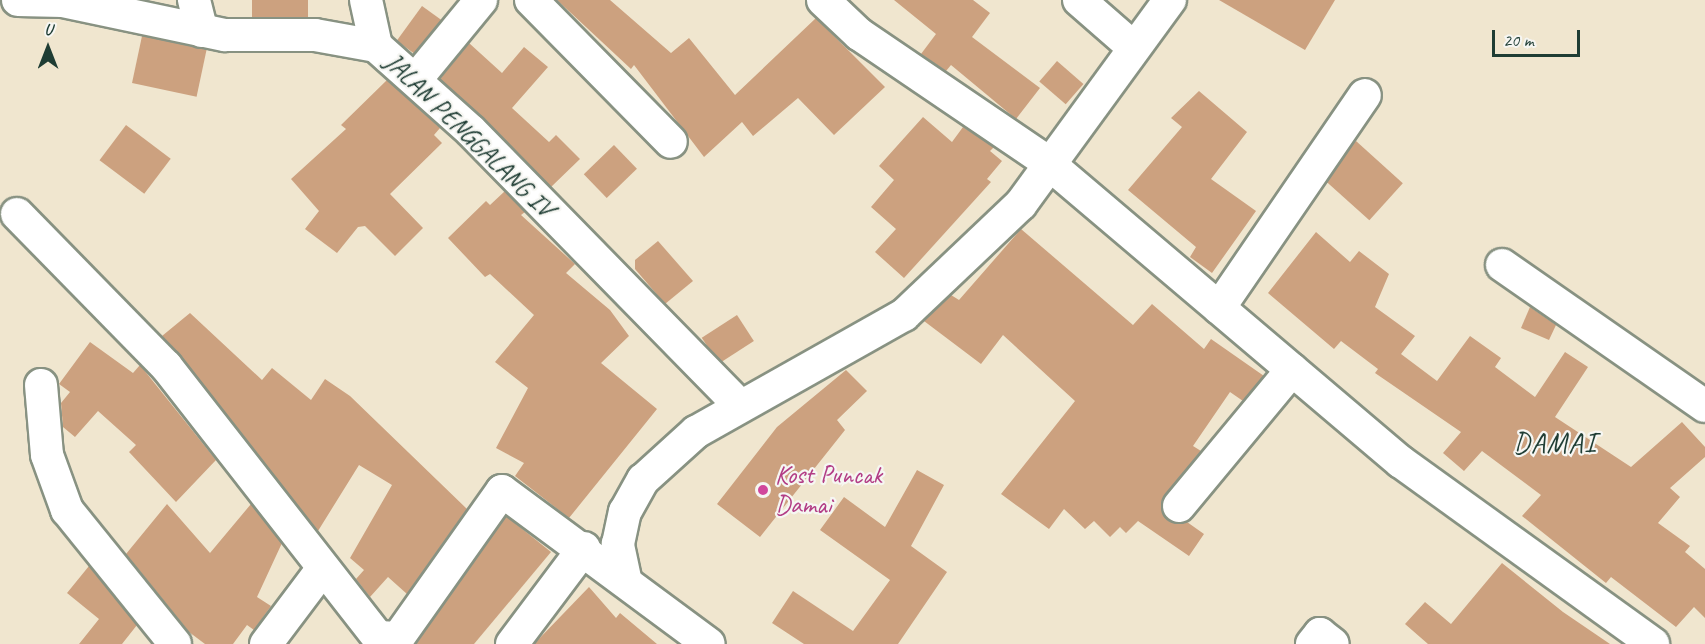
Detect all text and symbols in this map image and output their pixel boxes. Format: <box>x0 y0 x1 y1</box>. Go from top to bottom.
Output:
north arrow <box>18 18 78 78</box>
scale bar <box>1495 18 1584 56</box>
text: U <box>44 20 52 40</box>
text: 20 m <box>1503 29 1534 51</box>
street label: JALAN PENGGALANG IV <box>378 46 560 224</box>
district label: DAMAI <box>1514 426 1596 460</box>
place label: Kost Puncak Damai <box>775 459 881 520</box>
marker: Kost Puncak Damai <box>756 483 770 497</box>

